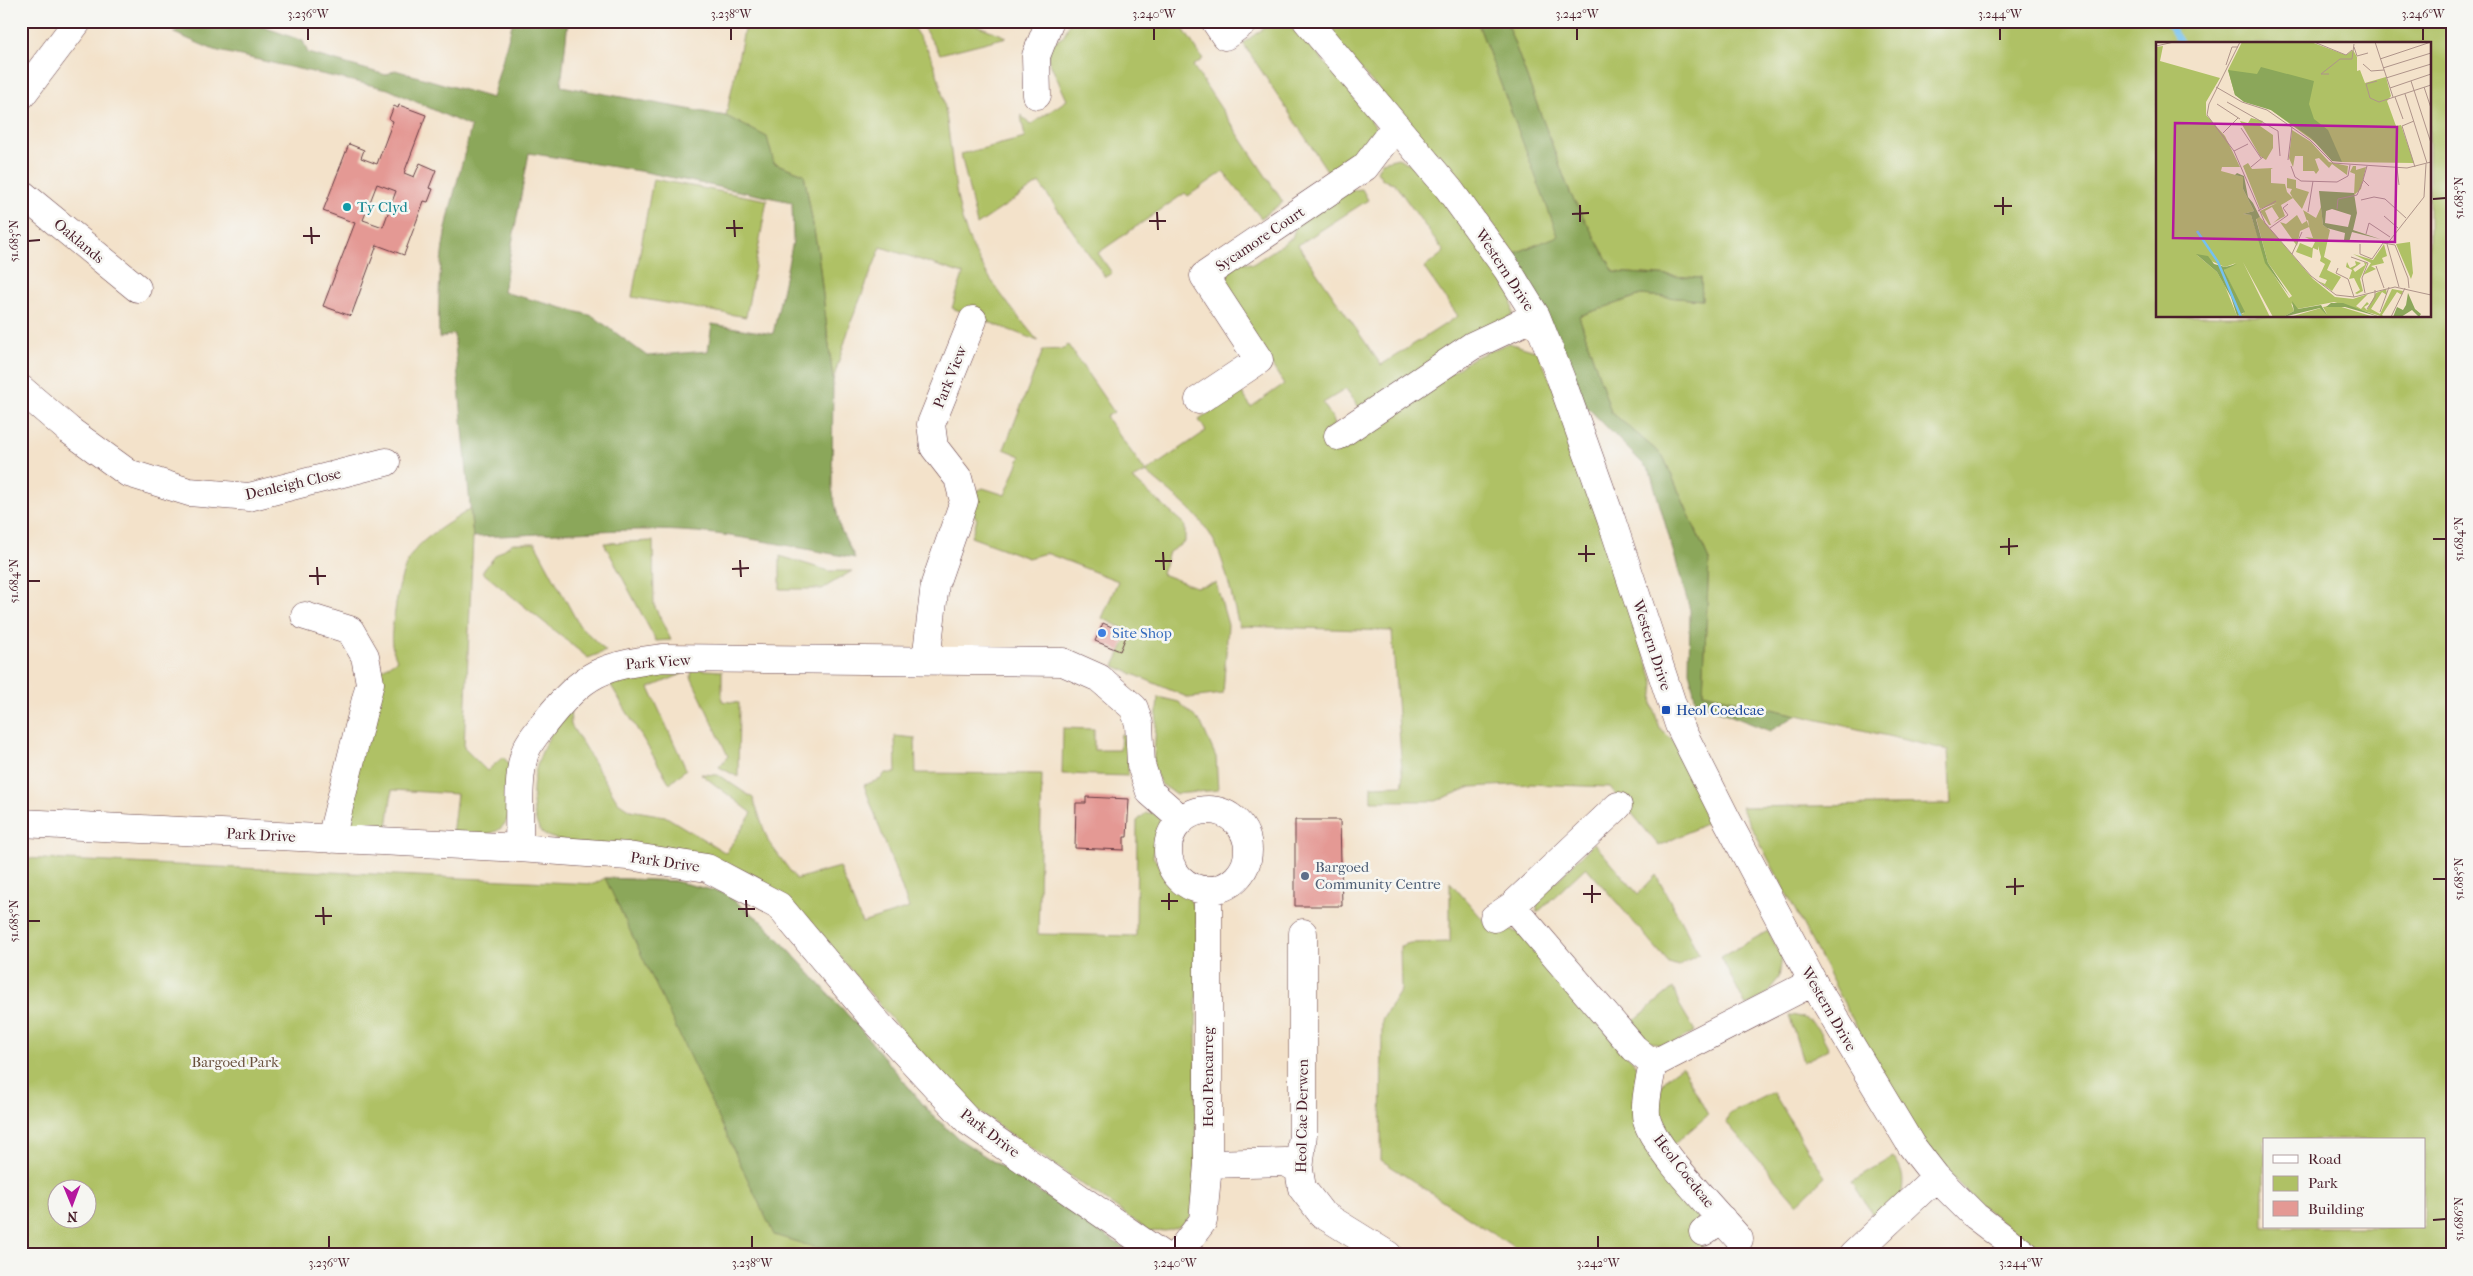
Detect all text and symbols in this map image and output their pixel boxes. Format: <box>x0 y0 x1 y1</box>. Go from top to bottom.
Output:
text: 3.236°W <box>288 7 330 21</box>
text: 3.238°W <box>711 7 752 21</box>
text: 3.240°W <box>1132 7 1177 21</box>
text: 3.242°W <box>1556 7 1600 21</box>
text: 3.244°W <box>1978 7 2023 21</box>
text: 3.246°W <box>2401 7 2446 21</box>
inset map <box>2156 42 2430 318</box>
text: 51.683°N <box>2452 177 2466 219</box>
place label: Ty Clyd <box>357 198 408 216</box>
marker: Ty Clyd <box>341 201 353 213</box>
street label: Sycamore Court <box>1212 202 1308 275</box>
street label: Oaklands <box>50 215 108 267</box>
text: 51.683°N <box>7 220 21 262</box>
street label: Western Drive <box>1471 225 1539 315</box>
street label: Park View <box>929 342 971 411</box>
street label: Denleigh Close <box>243 464 343 504</box>
text: 51.684°N <box>2452 517 2466 561</box>
text: 51.684°N <box>7 559 21 603</box>
street label: Western Drive <box>1629 596 1675 693</box>
place label: Site Shop <box>1112 624 1172 642</box>
marker: Site Shop <box>1096 627 1108 639</box>
street label: Park View <box>625 651 692 673</box>
place label: Heol Coedcae <box>1676 701 1765 719</box>
marker: Heol Coedcae <box>1660 704 1672 716</box>
street label: Park Drive <box>226 824 297 846</box>
street label: Park Drive <box>629 848 701 876</box>
place label: Bargoed Community Centre <box>1315 858 1441 893</box>
text: 51.685°N <box>2452 858 2466 900</box>
marker: Bargoed Community Centre <box>1299 870 1311 882</box>
text: 51.685°N <box>7 900 21 942</box>
street label: Western Drive <box>1797 963 1861 1055</box>
street label: Heol Pencarreg <box>1199 1026 1217 1127</box>
park label: Bargoed Park <box>191 1053 279 1071</box>
street label: Heol Cae Derwen <box>1292 1059 1312 1173</box>
street label: Park Drive <box>957 1105 1024 1161</box>
street label: Heol Coedcae <box>1650 1131 1719 1212</box>
legend <box>2263 1138 2426 1228</box>
text: Road <box>2308 1150 2342 1168</box>
text: Park <box>2308 1174 2338 1192</box>
north arrow <box>48 1178 98 1228</box>
text: 51.686°N <box>2452 1197 2466 1241</box>
text: Building <box>2308 1200 2365 1218</box>
text: N <box>66 1208 78 1225</box>
text: 3.236°W <box>309 1256 351 1270</box>
text: 3.238°W <box>732 1256 773 1270</box>
text: 3.240°W <box>1153 1256 1198 1270</box>
text: 3.242°W <box>1577 1256 1621 1270</box>
text: 3.244°W <box>1999 1256 2044 1270</box>

